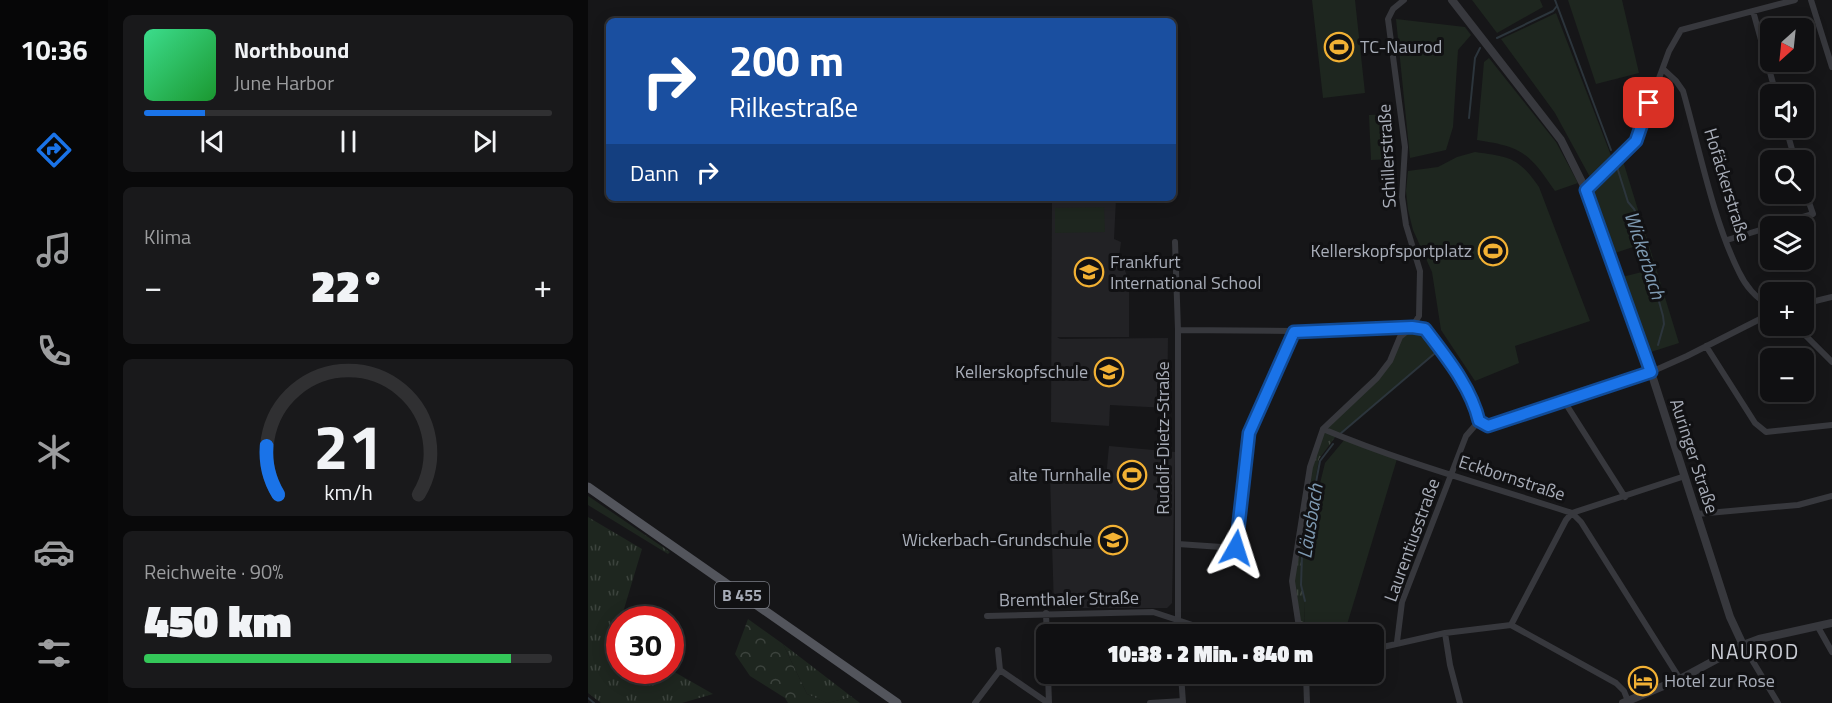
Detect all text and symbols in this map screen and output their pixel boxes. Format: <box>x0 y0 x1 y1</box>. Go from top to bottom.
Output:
north arrow <box>1760 18 1814 72</box>
map controls <box>1760 18 1814 402</box>
text: 200 m <box>729 28 844 92</box>
text: 10:36 <box>20 29 88 70</box>
sports icon: TC-Naurod <box>1323 31 1355 63</box>
text: Northbound <box>234 33 349 67</box>
place label: TC-Naurod <box>1360 33 1442 60</box>
icon: right <box>630 42 708 120</box>
text: June Harbor <box>234 67 334 98</box>
pin <box>1623 77 1674 128</box>
button: sound <box>1760 84 1814 138</box>
text: Rilkestraße <box>729 86 858 127</box>
icon: arrive <box>1632 86 1665 119</box>
street label: Schillerstraße <box>1370 103 1403 209</box>
icon: previous <box>196 125 229 158</box>
icon: pause <box>332 125 365 158</box>
icon: next <box>468 125 501 158</box>
street label: Hofäckerstraße <box>1697 125 1758 245</box>
icon: directions <box>33 129 75 171</box>
button: search <box>1760 150 1814 204</box>
text: Dann <box>630 156 679 190</box>
icon: right <box>691 156 724 189</box>
water label: Wickerbach <box>1617 207 1675 304</box>
button: layers <box>1760 216 1814 270</box>
text: Klima <box>144 221 191 252</box>
icon: music <box>33 229 75 271</box>
sports icon: Kellerskopfsportplatz <box>1477 235 1509 267</box>
place label: Kellerskopfsportplatz <box>1311 237 1472 264</box>
place label: Frankfurt International School <box>1110 248 1261 296</box>
text: 22° <box>311 251 385 319</box>
school or university icon: Frankfurt International School <box>1073 256 1105 288</box>
text: − <box>144 261 162 311</box>
text: + <box>534 261 552 311</box>
button: + <box>1760 282 1814 336</box>
icon: phone <box>33 330 75 372</box>
button: − <box>1760 348 1814 402</box>
school or university icon: Kellerskopfschule <box>1093 356 1125 388</box>
place label: Kellerskopfschule <box>955 358 1088 385</box>
street label: Rudolf-Dietz-Straße <box>1149 361 1176 515</box>
street label: Auringer Straße <box>1663 395 1726 517</box>
text: 21 <box>313 398 383 493</box>
icon: climate <box>33 431 75 473</box>
street label: Eckbornstraße <box>1455 448 1569 507</box>
sports icon: alte Turnhalle <box>1116 459 1148 491</box>
place label: alte Turnhalle <box>1009 461 1111 488</box>
street label: Laurentiusstraße <box>1377 474 1446 605</box>
text: km/h <box>324 476 372 508</box>
water label: Läusbach <box>1288 480 1331 560</box>
position arrow <box>1204 516 1268 580</box>
school or university icon: Wickerbach-Grundschule <box>1097 524 1129 556</box>
place label: Wickerbach-Grundschule <box>902 526 1092 553</box>
icon: car <box>33 531 75 573</box>
text: Reichweite · 90% <box>144 556 283 587</box>
road number: B 455 <box>715 582 769 608</box>
street label: Bremthaler Straße <box>999 584 1139 613</box>
text: 450 km <box>144 586 292 654</box>
speed limit sign: 30 <box>606 606 684 684</box>
icon: filters <box>33 632 75 674</box>
district label: NAUROD <box>1710 635 1800 667</box>
text: 10:38 · 2 Min. · 840 m <box>1107 637 1313 671</box>
hotel icon: Hotel zur Rose <box>1627 665 1659 697</box>
place label: Hotel zur Rose <box>1664 667 1775 694</box>

